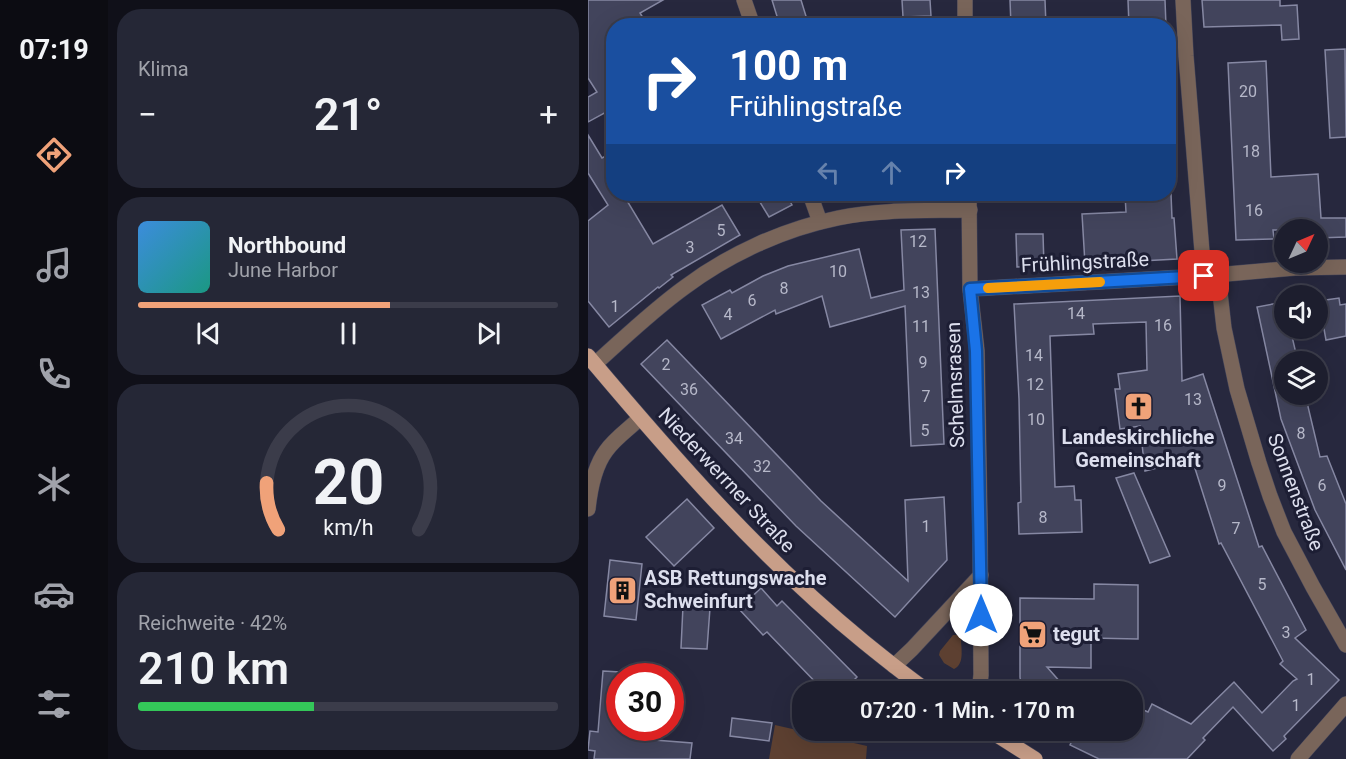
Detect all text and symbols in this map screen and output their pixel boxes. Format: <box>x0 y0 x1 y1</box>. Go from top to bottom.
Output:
text: 07:19 <box>19 34 89 66</box>
text: 100 m <box>729 41 848 90</box>
icon: right <box>630 42 708 120</box>
text: Klima <box>138 57 189 81</box>
house number: 20 <box>1239 82 1257 101</box>
text: 21° <box>314 88 382 141</box>
text: Frühlingstraße <box>729 91 902 123</box>
text: − <box>138 95 157 134</box>
text: + <box>539 95 558 134</box>
icon: directions <box>33 134 75 176</box>
house number: 18 <box>1242 142 1260 161</box>
icon: left <box>812 156 845 189</box>
icon: ahead <box>875 156 908 189</box>
icon: right <box>938 156 971 189</box>
house number: 16 <box>1245 201 1263 220</box>
north arrow <box>1274 219 1328 273</box>
map controls <box>1274 219 1328 405</box>
house number: 5 <box>717 221 726 240</box>
house number: 12 <box>909 232 927 251</box>
text: Northbound <box>228 233 346 258</box>
house number: 3 <box>686 238 695 257</box>
icon: music <box>33 244 75 286</box>
street label: Frühlingstraße <box>1020 247 1150 277</box>
pin <box>1178 250 1229 301</box>
text: June Harbor <box>228 258 338 282</box>
icon: arrive <box>1187 259 1220 292</box>
house number: 10 <box>829 262 847 281</box>
house number: 8 <box>780 279 789 298</box>
house number: 13 <box>912 283 930 302</box>
button: sound <box>1274 285 1328 339</box>
house number: 6 <box>748 291 757 310</box>
house number: 1 <box>611 297 620 316</box>
house number: 14 <box>1067 304 1085 323</box>
house number: 4 <box>724 305 733 324</box>
house number: 16 <box>1154 316 1172 335</box>
icon: previous <box>192 317 225 350</box>
icon: pause <box>332 317 365 350</box>
icon: next <box>472 317 505 350</box>
house number: 11 <box>912 317 930 336</box>
street label: Schelmsrasen <box>941 322 969 448</box>
house number: 14 <box>1025 346 1043 365</box>
button: layers <box>1274 351 1328 405</box>
icon: phone <box>33 353 75 395</box>
house number: 9 <box>919 353 928 372</box>
house number: 2 <box>662 355 671 374</box>
house number: 12 <box>1026 375 1044 394</box>
house number: 36 <box>680 380 698 399</box>
house number: 7 <box>922 387 931 406</box>
house number: 13 <box>1184 390 1202 409</box>
church icon: Landeskirchliche Gemeinschaft <box>1122 391 1154 423</box>
street label: Niederwerrner Straße <box>654 403 800 557</box>
house number: 10 <box>1027 410 1045 429</box>
house number: 5 <box>921 421 930 440</box>
house number: 8 <box>1297 424 1306 443</box>
place label: Landeskirchliche Gemeinschaft <box>1062 425 1215 472</box>
house number: 34 <box>725 429 743 448</box>
street label: Sonnenstraße <box>1263 430 1329 554</box>
text: 20 <box>312 446 384 519</box>
house number: 32 <box>753 457 771 476</box>
icon: climate <box>33 463 75 505</box>
house number: 9 <box>1218 476 1227 495</box>
house number: 6 <box>1318 476 1327 495</box>
house number: 8 <box>1039 508 1048 527</box>
text: km/h <box>323 516 373 541</box>
house number: 1 <box>922 517 931 536</box>
house number: 7 <box>1232 519 1241 538</box>
place label: ASB Rettungswache Schweinfurt <box>644 566 827 613</box>
icon: car <box>33 573 75 615</box>
building icon: ASB Rettungswache Schweinfurt <box>607 574 639 606</box>
house number: 5 <box>1258 575 1267 594</box>
position arrow <box>949 583 1013 647</box>
text: Reichweite · 42% <box>138 611 287 635</box>
supermarket icon: tegut <box>1016 618 1048 650</box>
place label: tegut <box>1053 622 1100 646</box>
house number: 3 <box>1282 623 1291 642</box>
text: 210 km <box>138 642 289 695</box>
speed limit sign: 30 <box>606 663 684 741</box>
house number: 1 <box>1307 670 1316 689</box>
icon: filters <box>33 683 75 725</box>
house number: 1 <box>1292 696 1301 715</box>
text: 07:20 · 1 Min. · 170 m <box>860 698 1075 723</box>

